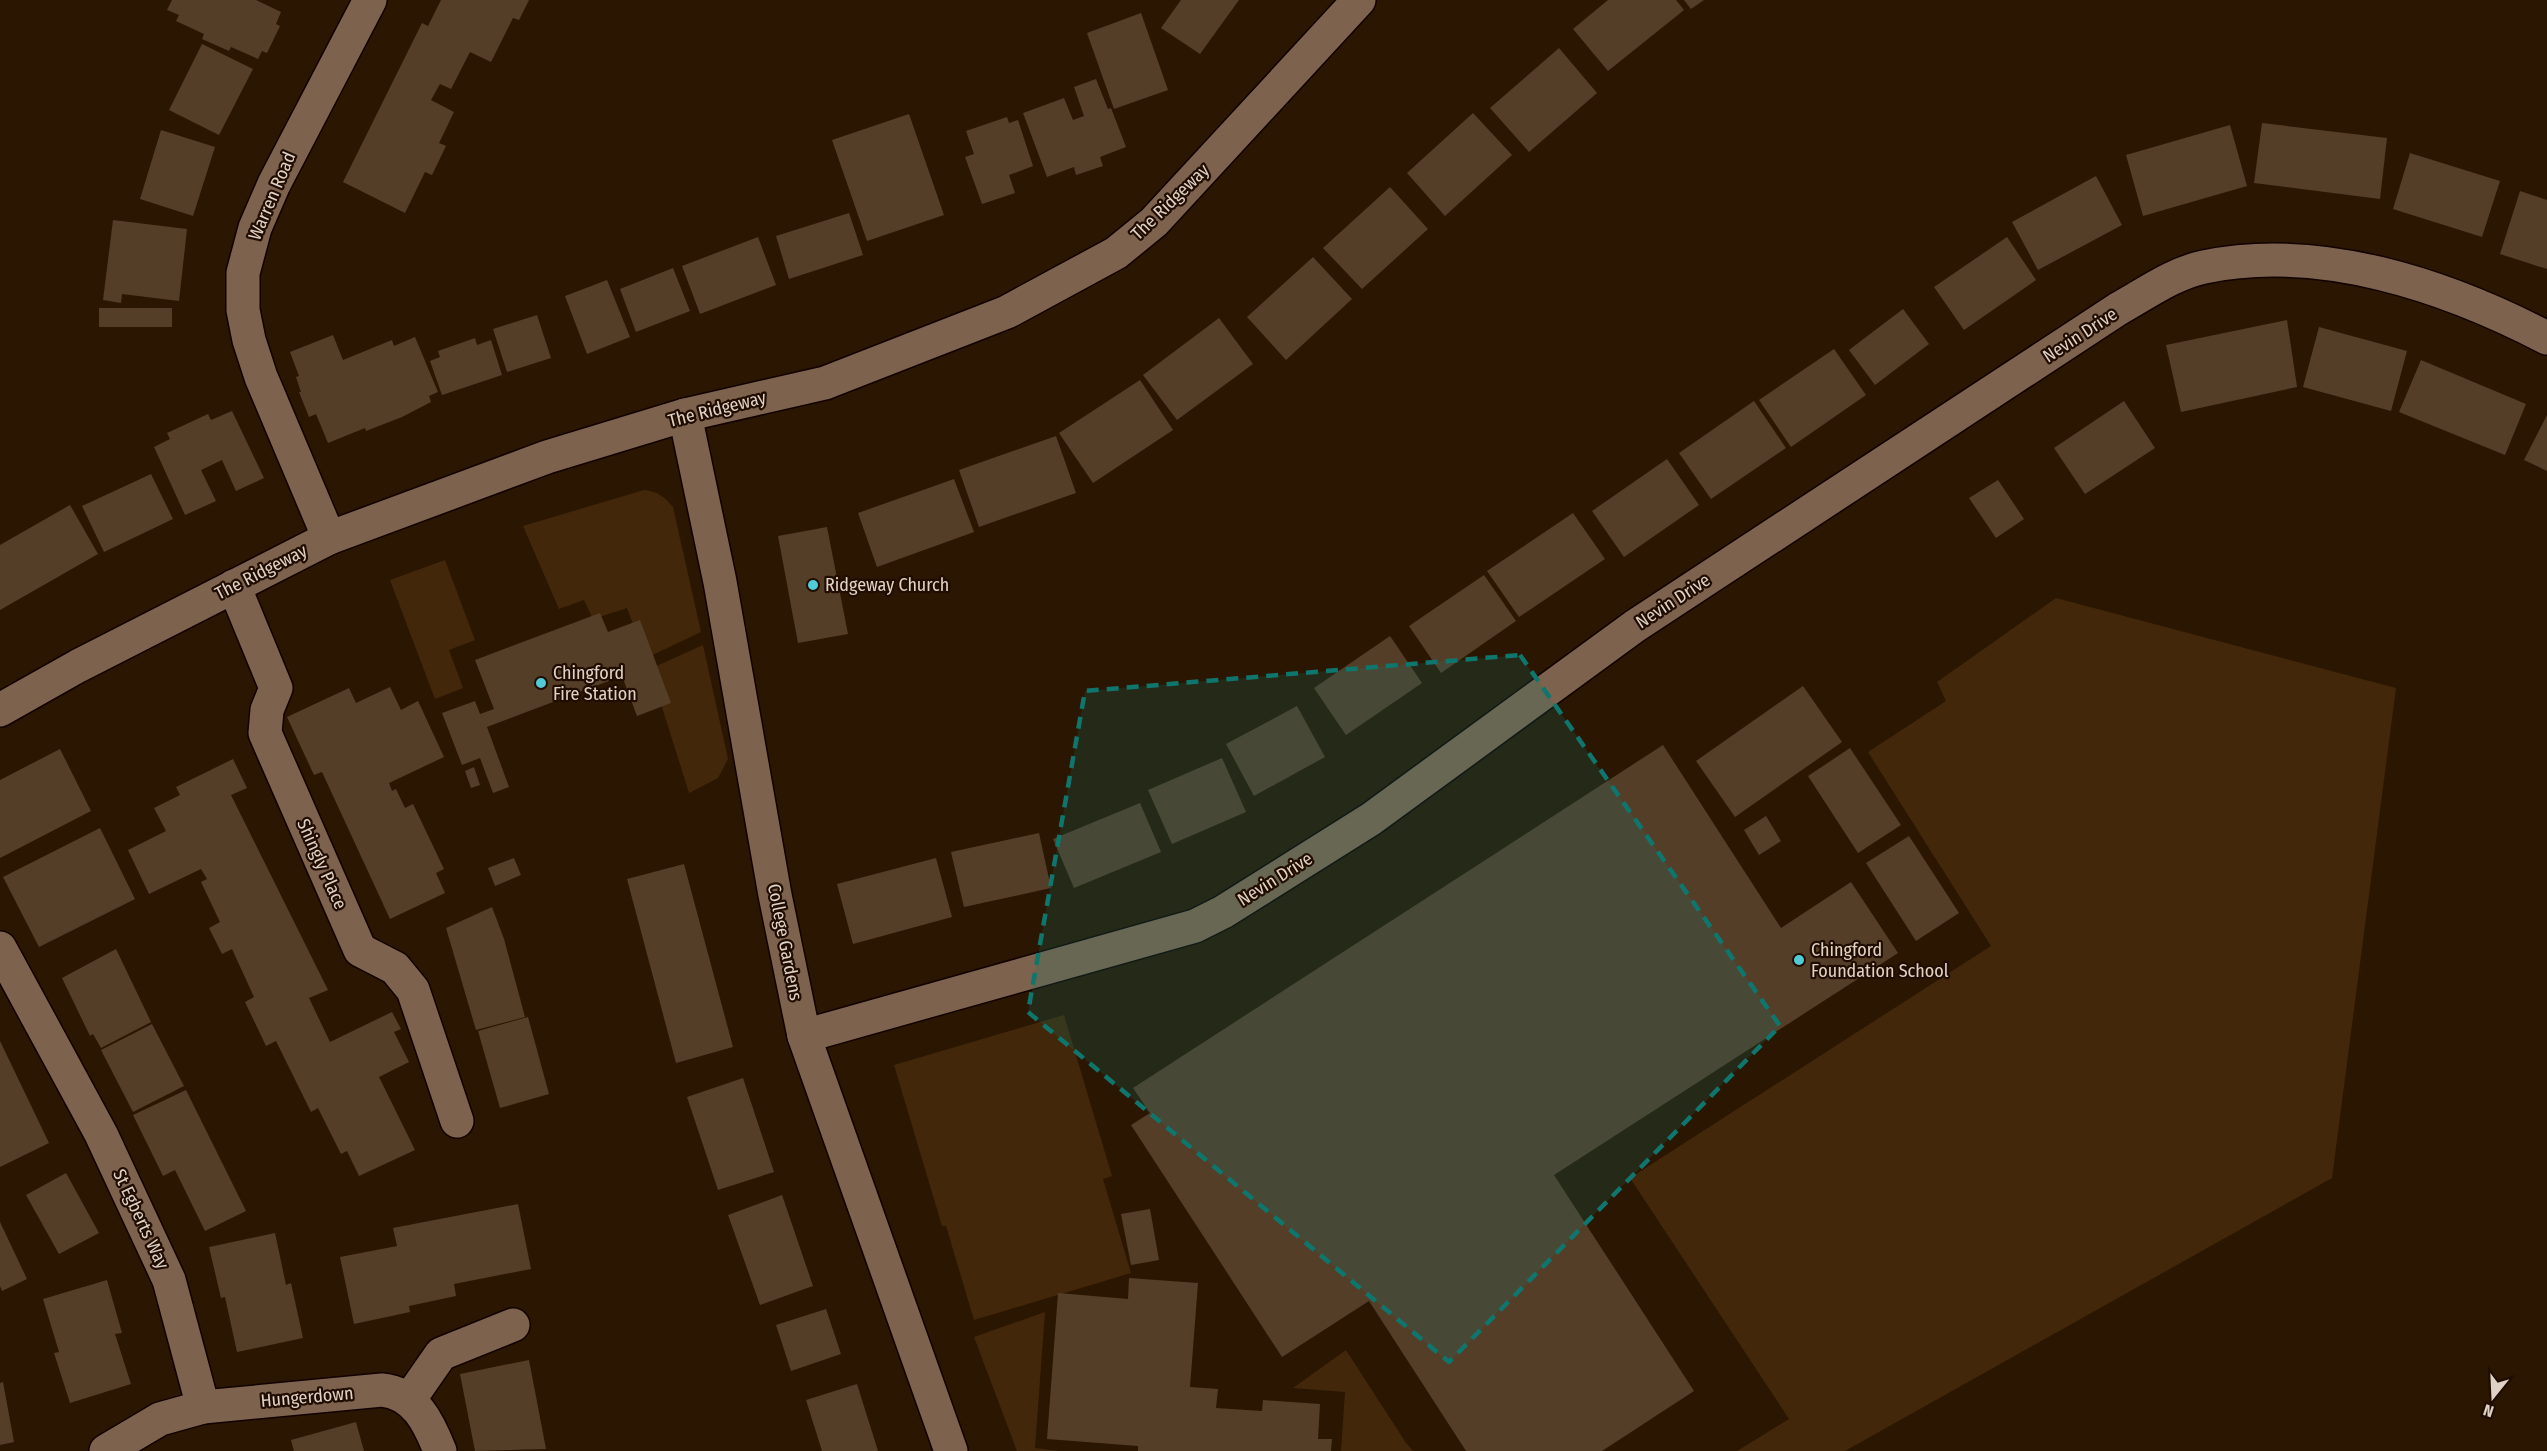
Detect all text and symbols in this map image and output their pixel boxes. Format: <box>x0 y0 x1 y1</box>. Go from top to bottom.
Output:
street label: Warren Road <box>244 149 300 243</box>
street label: The Ridgeway <box>1126 159 1214 245</box>
street label: Nevin Drive <box>2039 303 2121 367</box>
street label: The Ridgeway <box>666 386 768 432</box>
street label: The Ridgeway <box>211 539 311 605</box>
street label: Nevin Drive <box>1632 569 1714 633</box>
place label: Ridgeway Church <box>825 574 949 596</box>
marker: Ridgeway Church <box>806 578 820 592</box>
place label: Chingford Fire Station <box>553 662 637 705</box>
marker: Chingford Fire Station <box>534 676 548 690</box>
street label: Shingly Place <box>292 815 352 913</box>
street label: Nevin Drive <box>1233 847 1317 911</box>
street label: College Gardens <box>763 882 807 1003</box>
place label: Chingford Foundation School <box>1811 939 1949 982</box>
marker: Chingford Foundation School <box>1792 953 1806 967</box>
street label: St Egberts Way <box>108 1166 174 1272</box>
north arrow <box>2463 1367 2523 1427</box>
street label: Hungerdown <box>260 1382 354 1412</box>
text: N <box>2481 1400 2496 1421</box>

